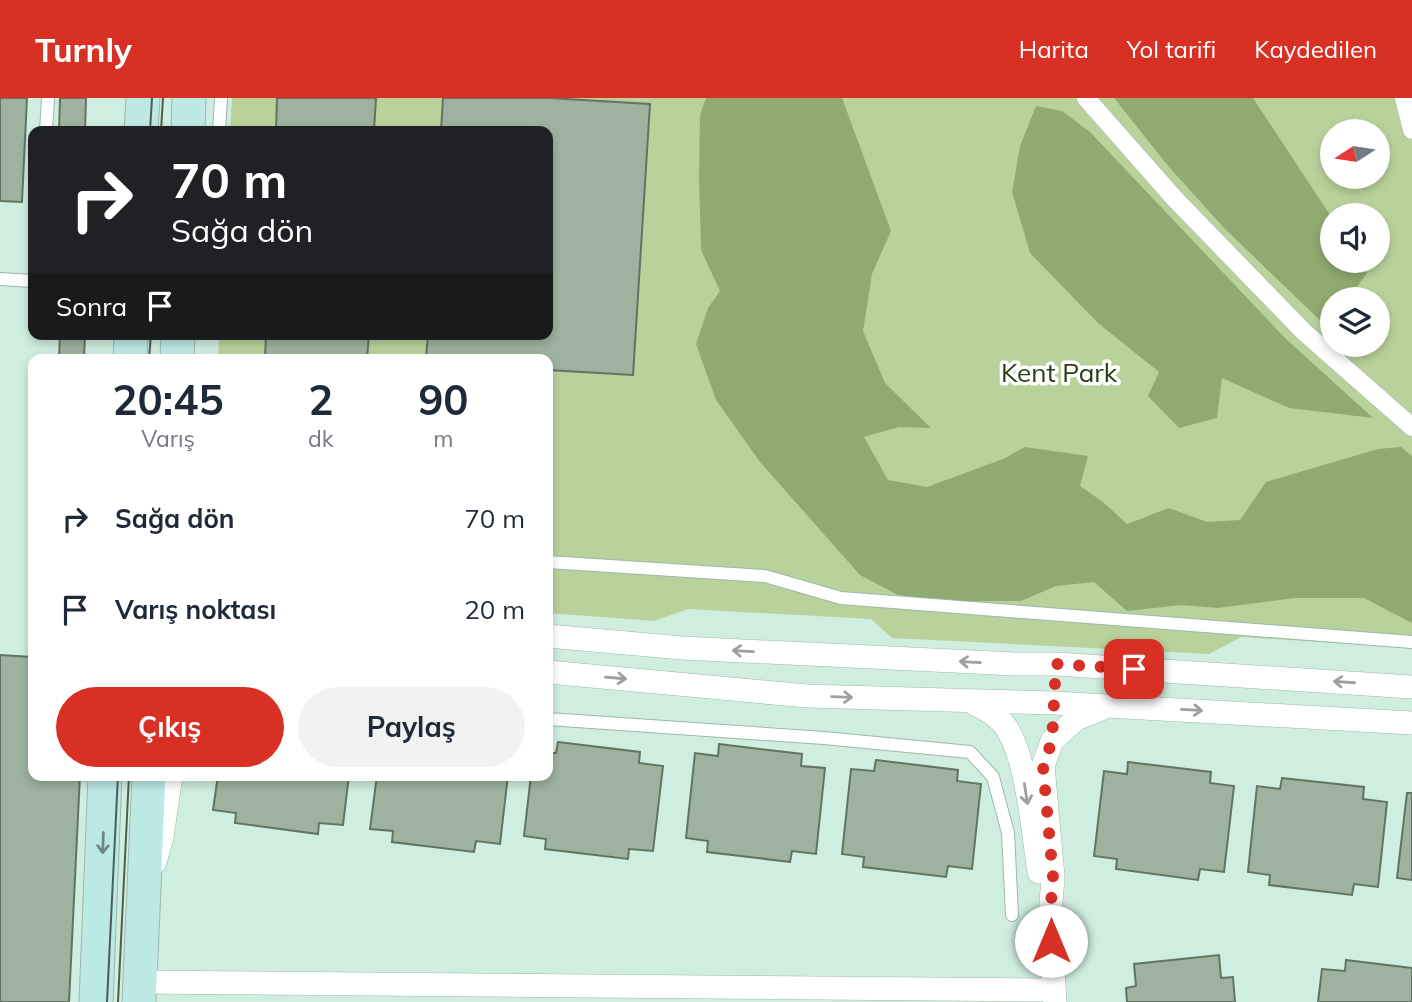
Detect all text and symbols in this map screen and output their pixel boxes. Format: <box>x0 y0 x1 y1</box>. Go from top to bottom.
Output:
text: Turnly <box>35 29 132 70</box>
text: Harita <box>1019 34 1089 64</box>
text: Yol tarifi <box>1127 34 1216 64</box>
text: Kaydedilen <box>1254 34 1377 64</box>
north arrow <box>1320 119 1390 189</box>
map controls <box>1320 119 1390 357</box>
text: 70 m <box>171 149 287 210</box>
icon: right <box>56 154 147 245</box>
button: sound <box>1320 203 1390 273</box>
text: Sağa dön <box>171 210 313 250</box>
icon: arrive <box>141 287 179 325</box>
button: layers <box>1320 287 1390 357</box>
text: Sonra <box>56 290 127 323</box>
park label: Kent Park <box>1001 356 1118 389</box>
text: 20:45 <box>112 373 224 426</box>
text: 2 <box>308 373 333 426</box>
text: 90 <box>418 373 469 426</box>
text: Varış <box>141 424 195 453</box>
text: dk <box>308 424 334 453</box>
text: m <box>433 424 453 453</box>
icon: right <box>56 500 94 538</box>
text: Sağa dön <box>115 502 235 535</box>
text: 70 m <box>464 502 525 535</box>
icon: arrive <box>56 591 94 629</box>
text: Varış noktası <box>115 593 276 626</box>
text: 20 m <box>464 593 525 626</box>
pin <box>1104 639 1164 699</box>
one-way arrow <box>732 644 755 657</box>
icon: arrive <box>1115 650 1153 688</box>
one-way arrow <box>959 655 982 668</box>
one-way arrow <box>604 671 627 684</box>
one-way arrow <box>1333 675 1356 688</box>
button: Çıkış <box>56 687 284 767</box>
button: Paylaş <box>298 687 525 767</box>
one-way arrow <box>831 690 854 703</box>
one-way arrow <box>1180 704 1203 717</box>
one-way arrow <box>1020 782 1033 805</box>
one-way arrow <box>96 832 109 855</box>
position arrow <box>1014 904 1088 978</box>

